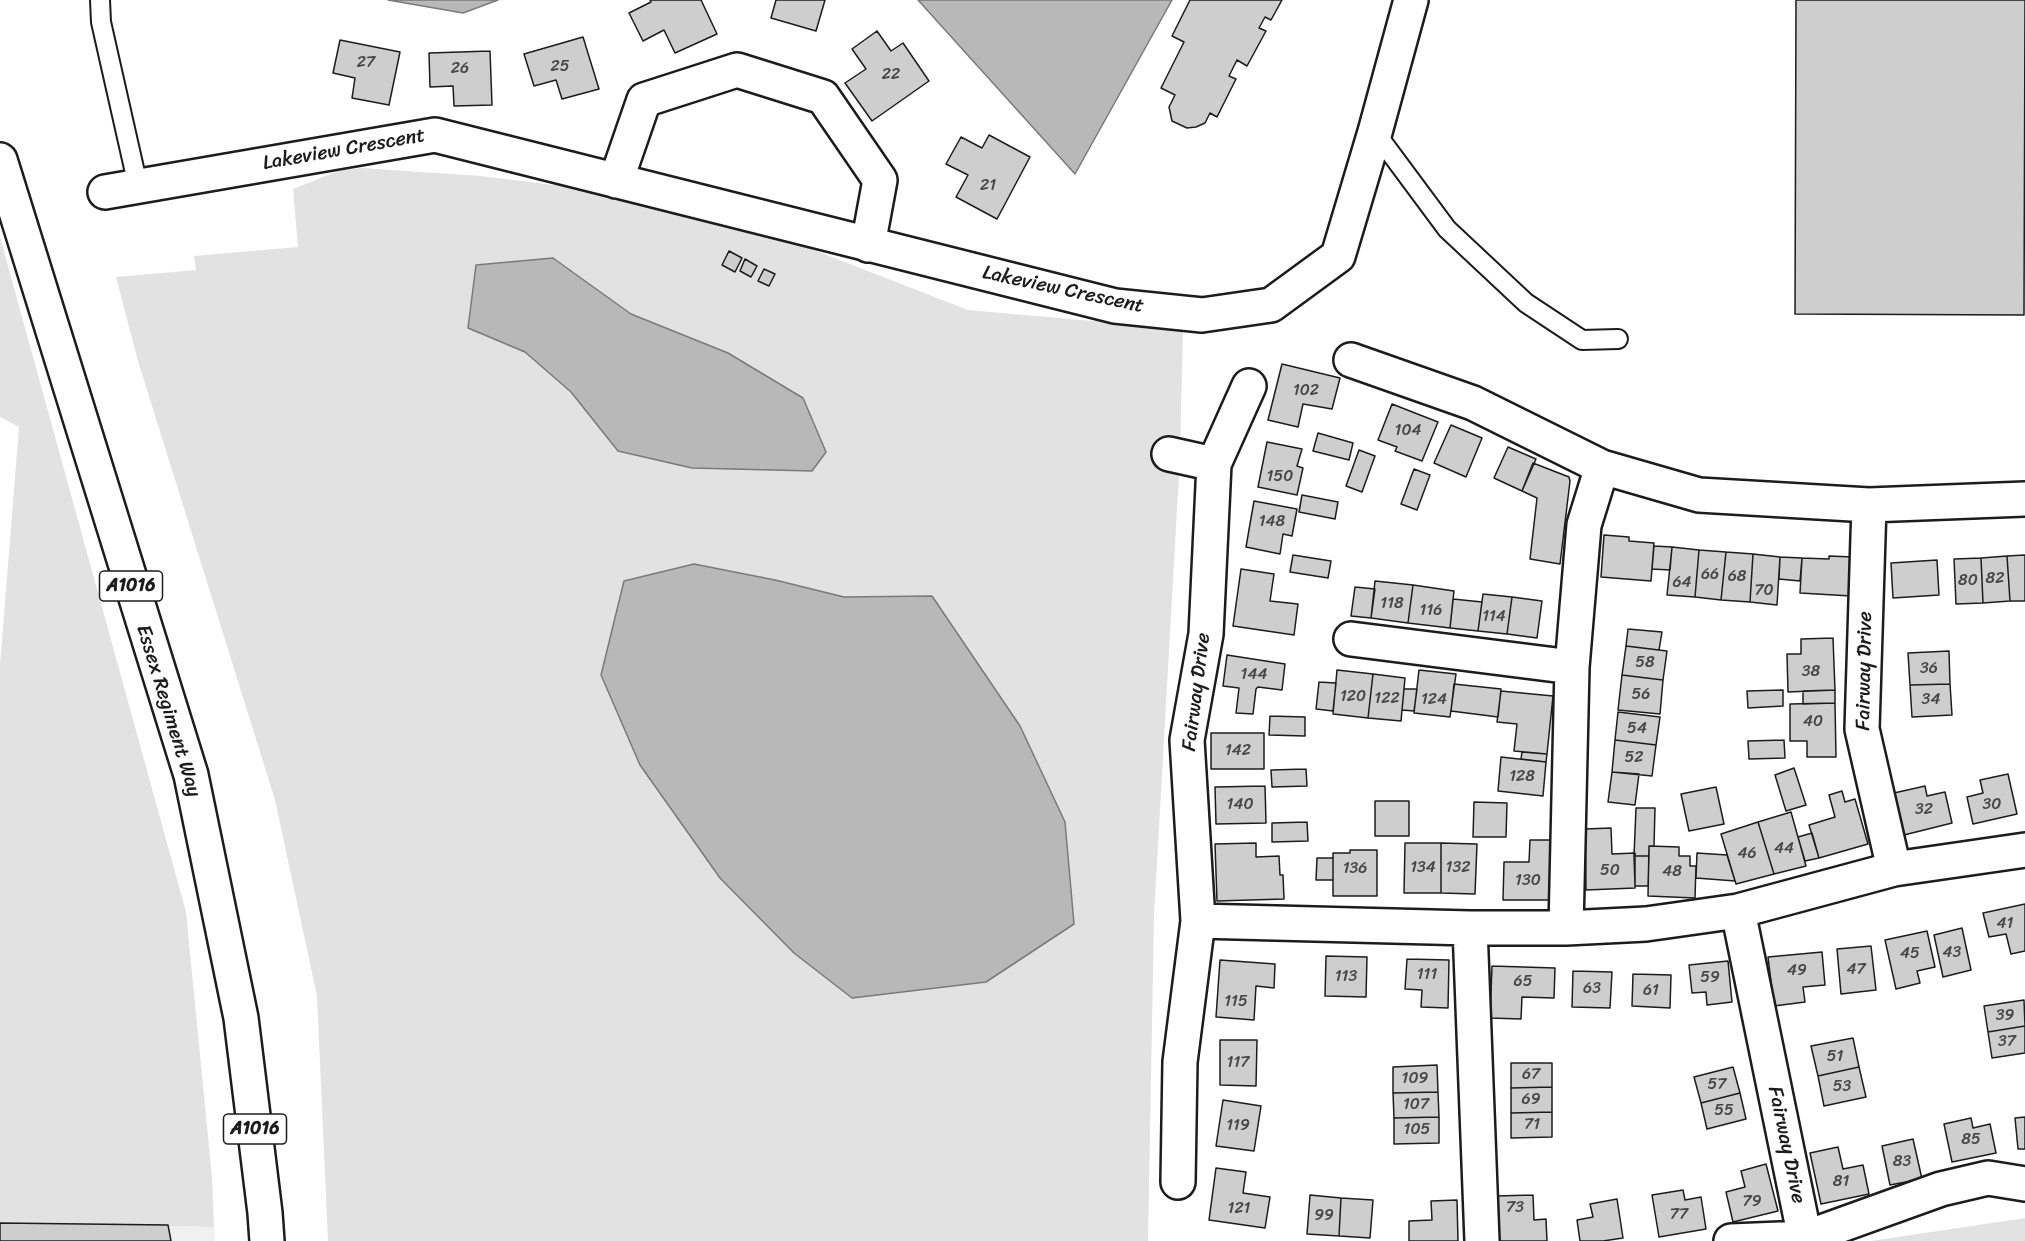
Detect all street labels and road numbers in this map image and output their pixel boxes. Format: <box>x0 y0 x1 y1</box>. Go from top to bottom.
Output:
street label: Lakeview Crescent <box>261 124 427 176</box>
street label: Lakeview Crescent <box>980 261 1146 319</box>
road number: A1016 <box>100 571 162 601</box>
street label: Fairway Drive <box>1852 611 1878 731</box>
street label: Essex Regiment Way <box>130 622 206 800</box>
street label: Fairway Drive <box>1178 631 1216 753</box>
street label: Fairway Drive <box>1762 1084 1810 1206</box>
road number: A1016 <box>224 1114 286 1144</box>

